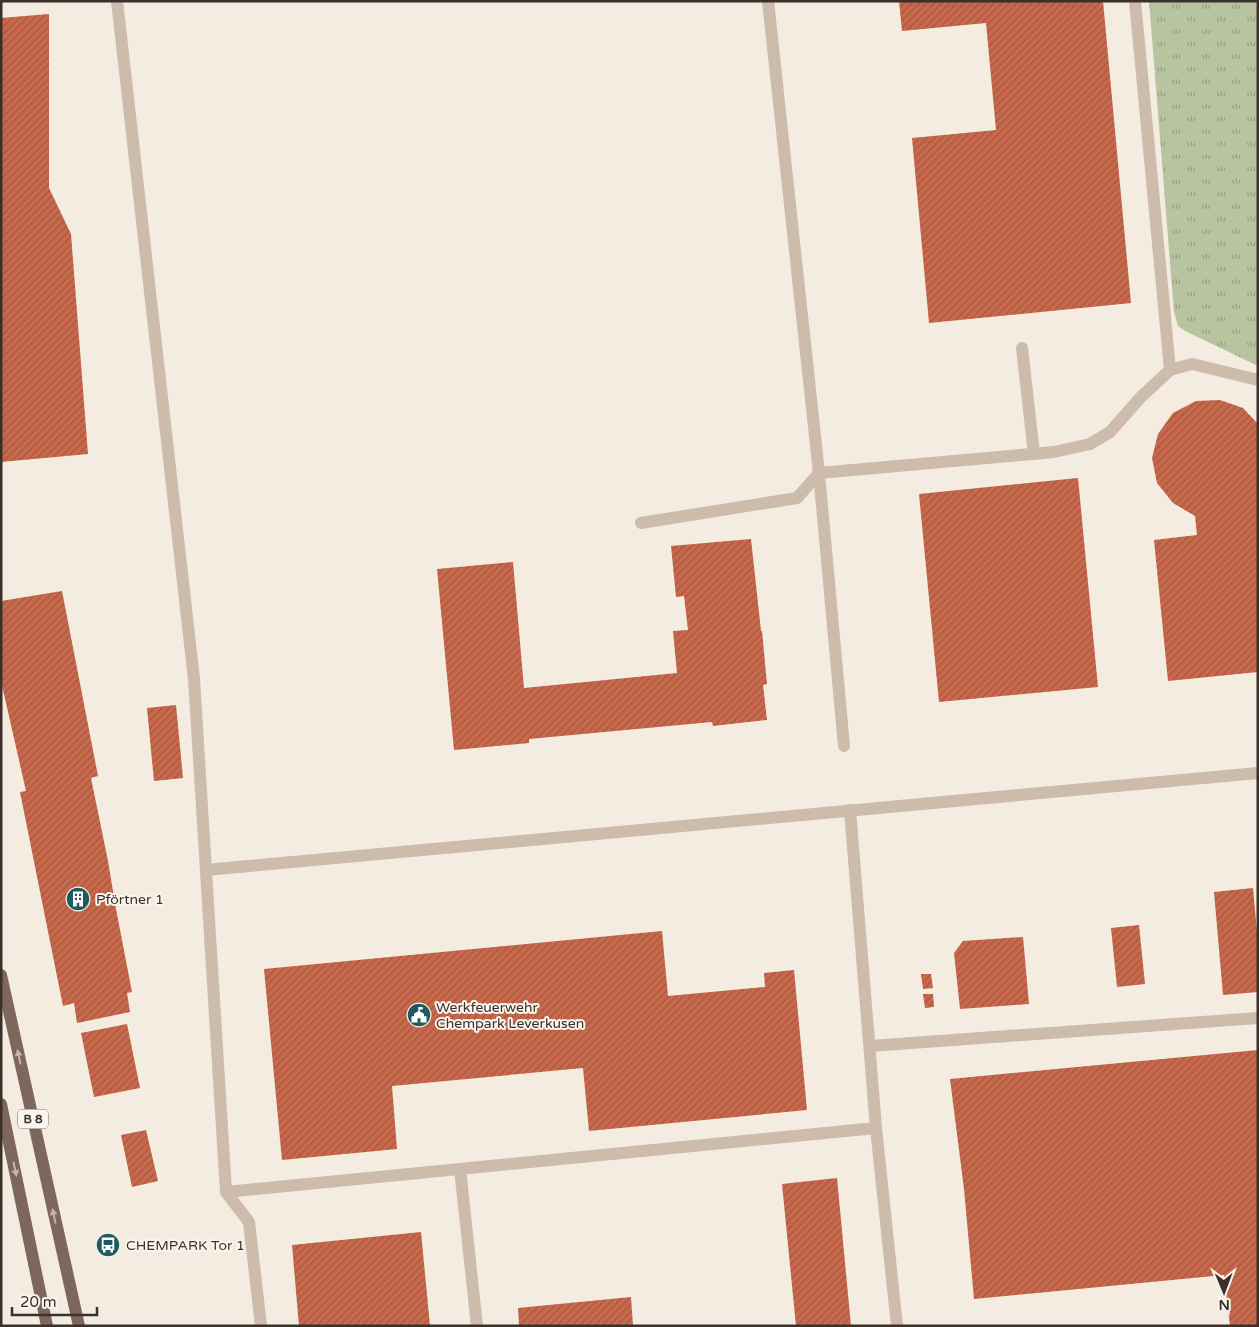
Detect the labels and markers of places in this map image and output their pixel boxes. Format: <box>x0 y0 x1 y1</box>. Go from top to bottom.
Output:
building icon: Pförtner 1 <box>65 886 91 912</box>
place label: Pförtner 1 <box>96 891 164 908</box>
place label: Werkfeuerwehr Chempark Leverkusen <box>436 999 584 1032</box>
public building icon: Werkfeuerwehr Chempark Leverkusen <box>406 1002 432 1028</box>
bus stop icon: CHEMPARK Tor 1 <box>95 1232 121 1258</box>
place label: CHEMPARK Tor 1 <box>126 1237 245 1254</box>

